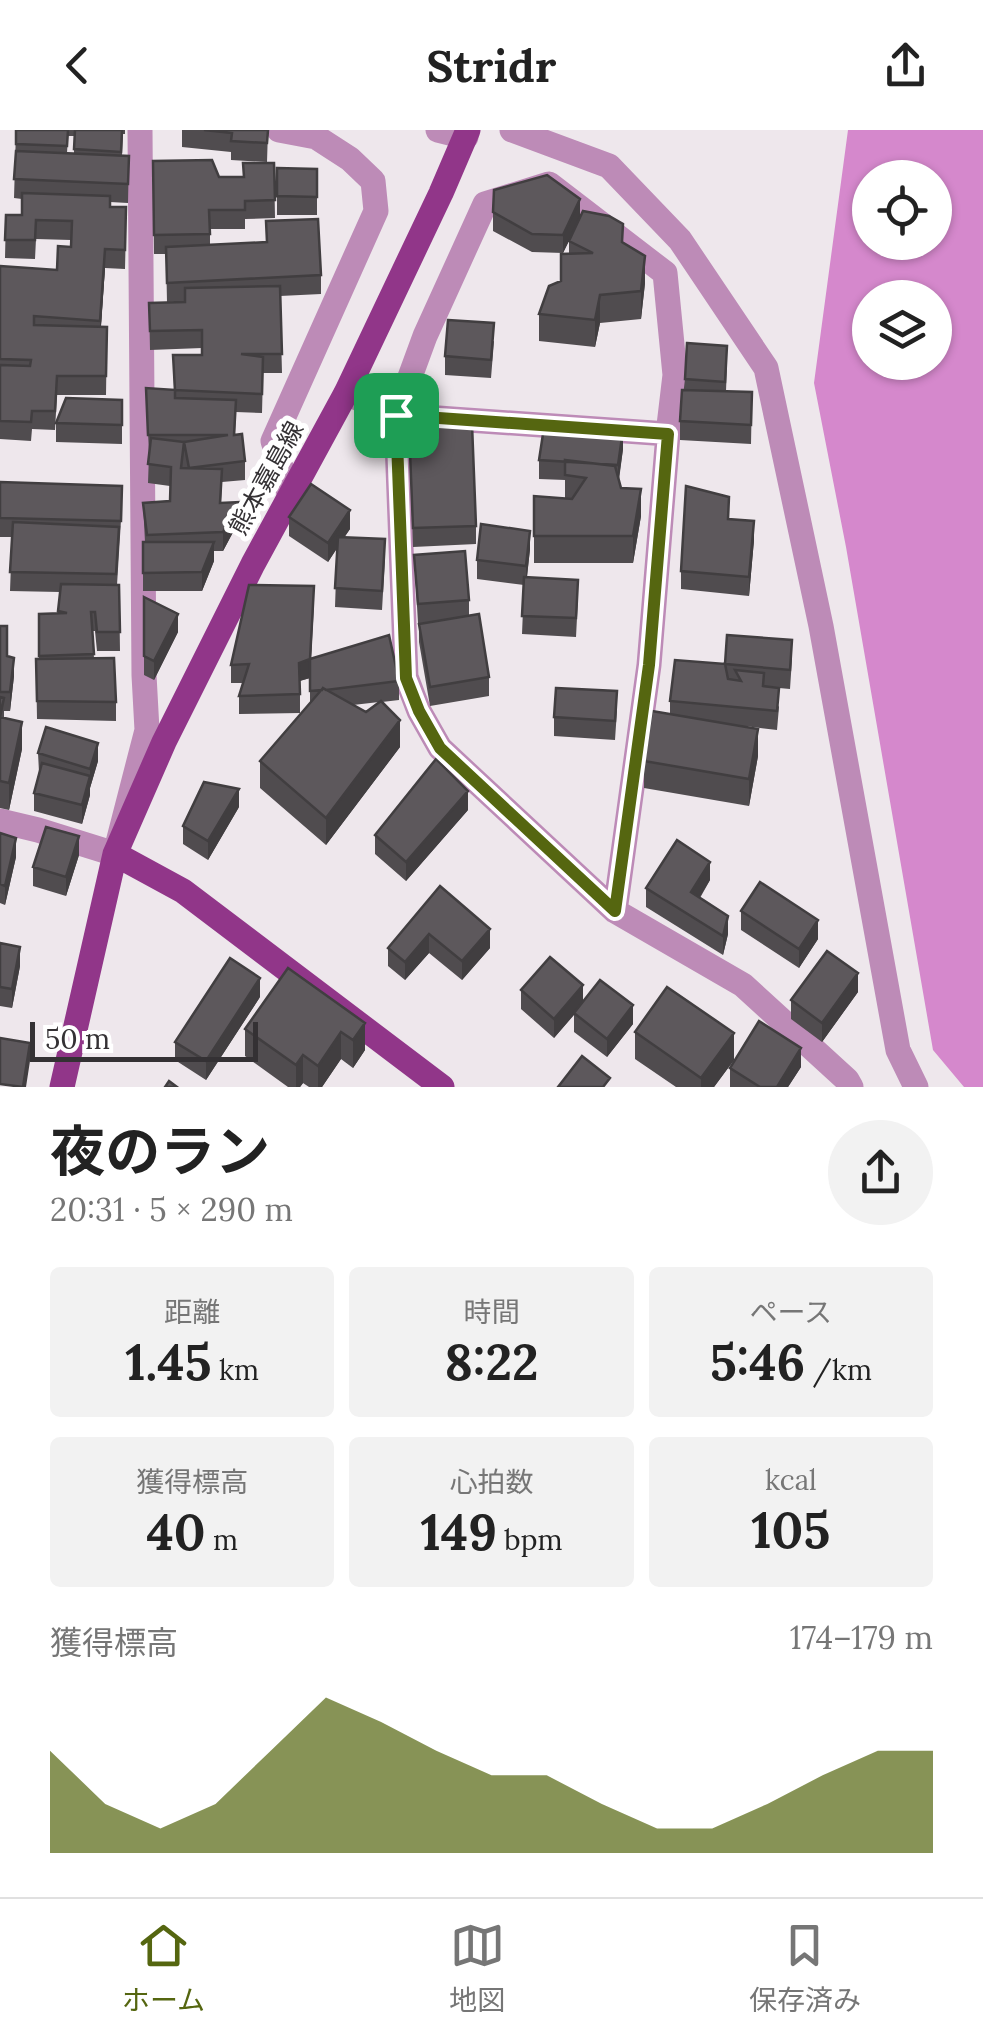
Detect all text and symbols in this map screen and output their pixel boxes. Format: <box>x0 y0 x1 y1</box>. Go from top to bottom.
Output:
text: Stridr <box>427 37 556 94</box>
icon: back <box>50 38 105 93</box>
icon: share <box>878 38 933 93</box>
map controls <box>852 160 952 380</box>
button: locate <box>852 160 952 260</box>
button: layers <box>852 280 952 380</box>
pin <box>354 373 439 458</box>
icon: arrive <box>369 388 424 443</box>
street label: 熊本嘉島線 <box>222 416 310 540</box>
scale bar <box>30 1017 258 1061</box>
text: 50 m <box>45 1021 110 1057</box>
text: 夜のラン <box>50 1116 270 1186</box>
button: share <box>828 1120 933 1225</box>
text: 20:31 · 5 × 290 m <box>50 1189 293 1230</box>
text: 距離 <box>164 1294 220 1330</box>
text: 時間 <box>463 1294 520 1330</box>
text: ペース <box>750 1294 832 1330</box>
text: 1.45 <box>125 1330 212 1394</box>
text: 8:22 <box>444 1330 539 1394</box>
text: 5:46 <box>710 1330 805 1394</box>
text: km <box>212 1352 259 1388</box>
text: /km <box>805 1352 872 1388</box>
text: kcal <box>765 1462 817 1498</box>
text: 獲得標高 <box>136 1464 248 1500</box>
text: 心拍数 <box>449 1464 534 1500</box>
text: 105 <box>751 1498 830 1562</box>
text: 40 <box>146 1500 206 1564</box>
text: 149 <box>421 1500 497 1564</box>
text: m <box>206 1522 238 1558</box>
text: bpm <box>497 1522 562 1558</box>
text: 174–179 m <box>790 1617 933 1658</box>
text: 獲得標高 <box>50 1622 178 1663</box>
tab: ホーム <box>122 1918 205 2018</box>
tab: 地図 <box>449 1918 505 2018</box>
tab: 保存済み <box>749 1918 861 2018</box>

